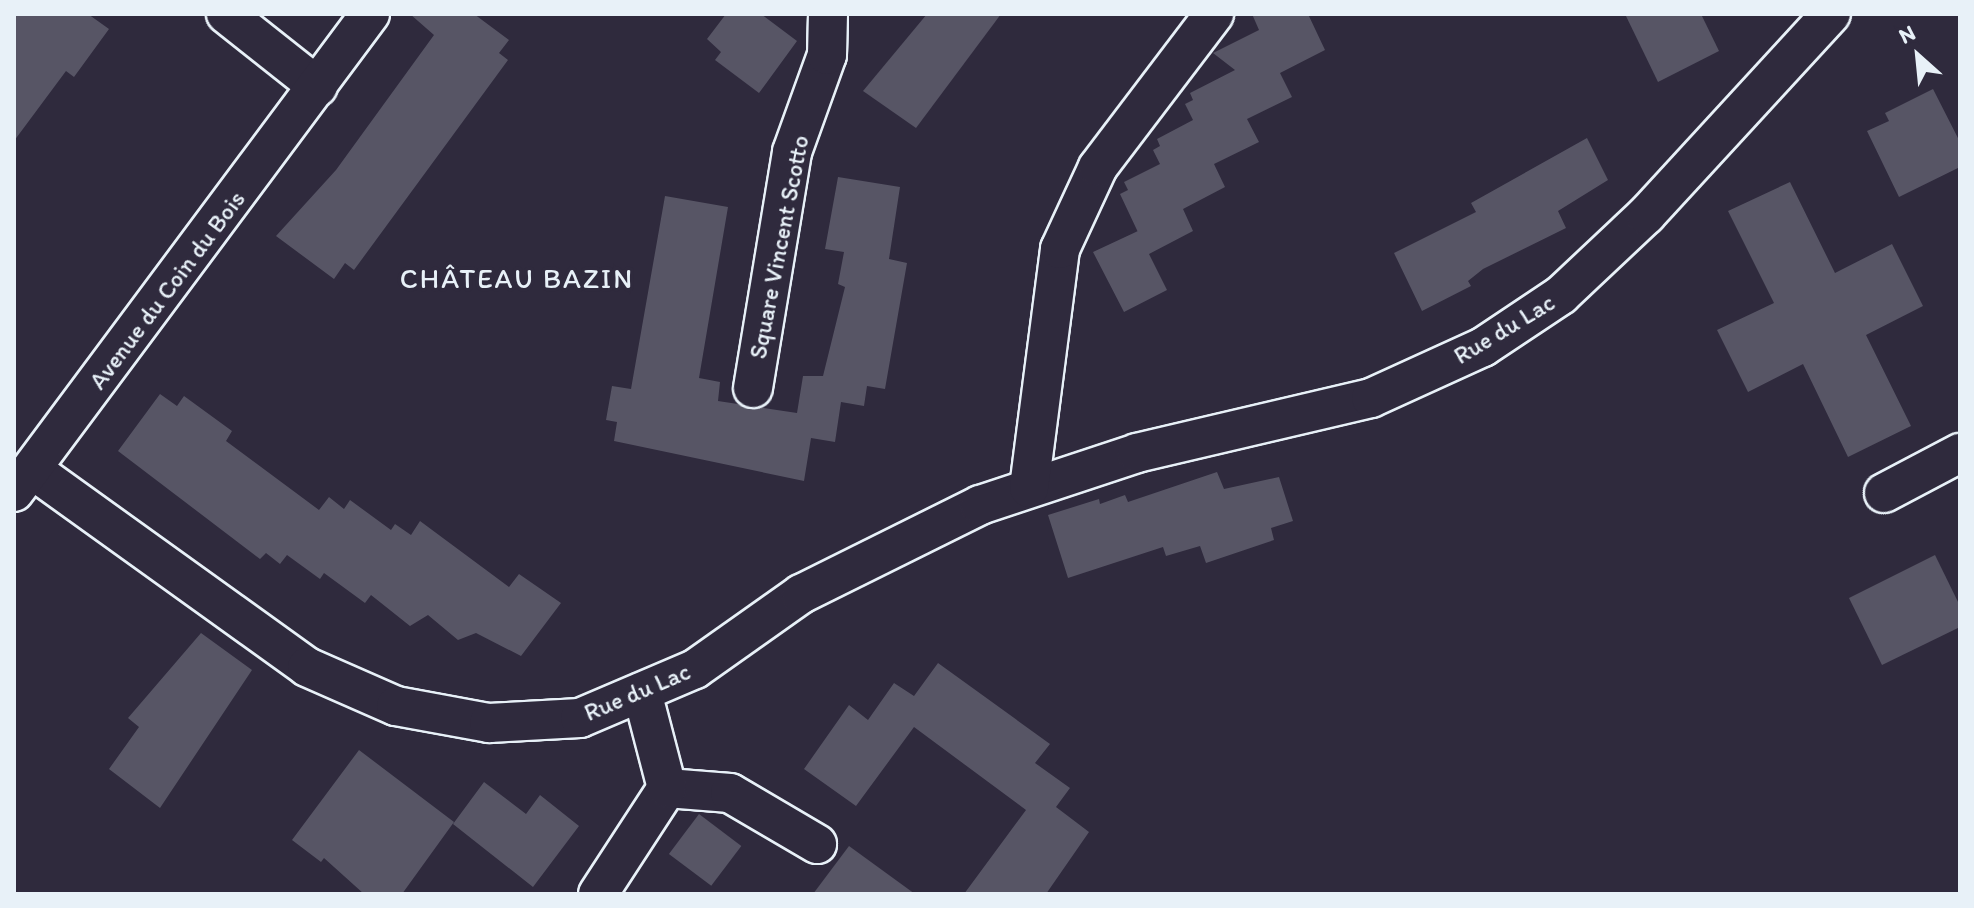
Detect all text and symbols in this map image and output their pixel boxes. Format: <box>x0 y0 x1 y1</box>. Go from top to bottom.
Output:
north arrow <box>1878 16 1958 96</box>
text: N <box>1894 19 1920 50</box>
street label: Square Vincent Scotto <box>743 133 815 361</box>
street label: Avenue du Coin du Bois <box>83 185 251 395</box>
district label: CHÂTEAU BAZIN <box>400 261 634 295</box>
street label: Rue du Lac <box>1448 288 1560 370</box>
street label: Rue du Lac <box>580 657 694 727</box>

